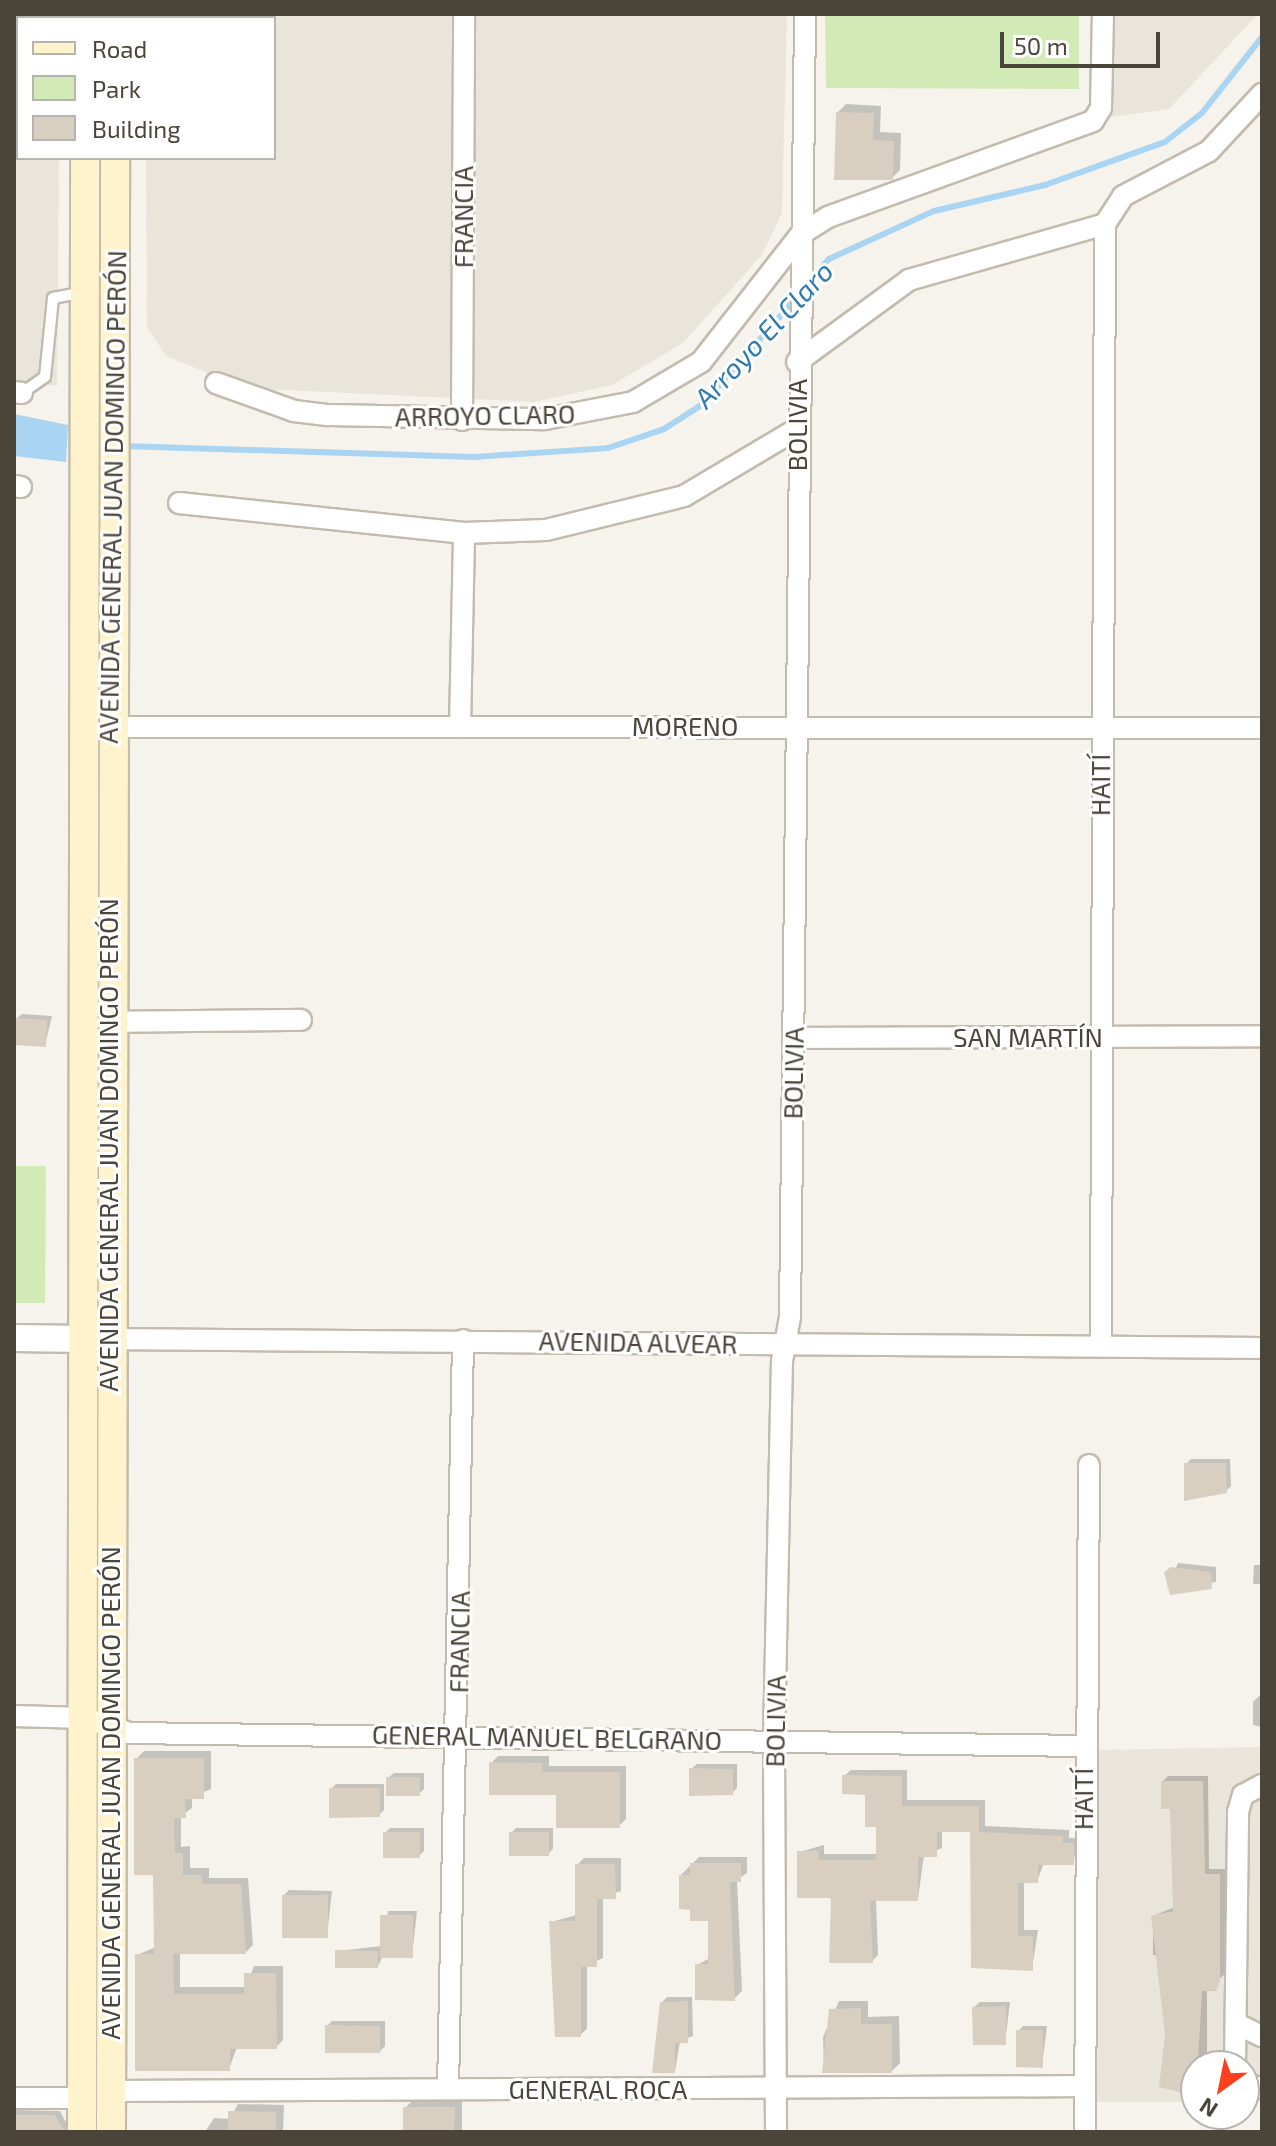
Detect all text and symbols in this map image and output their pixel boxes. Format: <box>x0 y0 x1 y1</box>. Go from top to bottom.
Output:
legend <box>16 16 276 160</box>
scale bar <box>1004 16 1164 66</box>
text: 50 m <box>1014 31 1068 60</box>
text: Road <box>92 34 147 63</box>
text: Park <box>92 74 141 103</box>
text: Building <box>92 114 181 143</box>
street label: FRANCIA <box>447 166 479 268</box>
street label: AVENIDA GENERAL JUAN DOMINGO PERÓN <box>92 249 132 745</box>
water label: Arroyo El Claro <box>686 253 840 415</box>
street label: BOLIVIA <box>781 379 813 471</box>
street label: ARROYO CLARO <box>394 398 576 432</box>
street label: MORENO <box>632 710 738 742</box>
street label: HAITÍ <box>1084 754 1116 816</box>
street label: AVENIDA GENERAL JUAN DOMINGO PERÓN <box>92 897 124 1393</box>
street label: SAN MARTÍN <box>953 1021 1103 1053</box>
street label: BOLIVIA <box>777 1026 809 1120</box>
street label: AVENIDA ALVEAR <box>538 1325 738 1359</box>
street label: AVENIDA GENERAL JUAN DOMINGO PERÓN <box>94 1545 126 2041</box>
street label: FRANCIA <box>443 1591 475 1693</box>
street label: BOLIVIA <box>759 1674 791 1768</box>
street label: GENERAL MANUEL BELGRANO <box>371 1718 723 1756</box>
street label: HAITÍ <box>1067 1768 1099 1830</box>
north arrow <box>1180 2050 1260 2130</box>
street label: GENERAL ROCA <box>508 2073 688 2105</box>
text: N <box>1194 2093 1222 2124</box>

